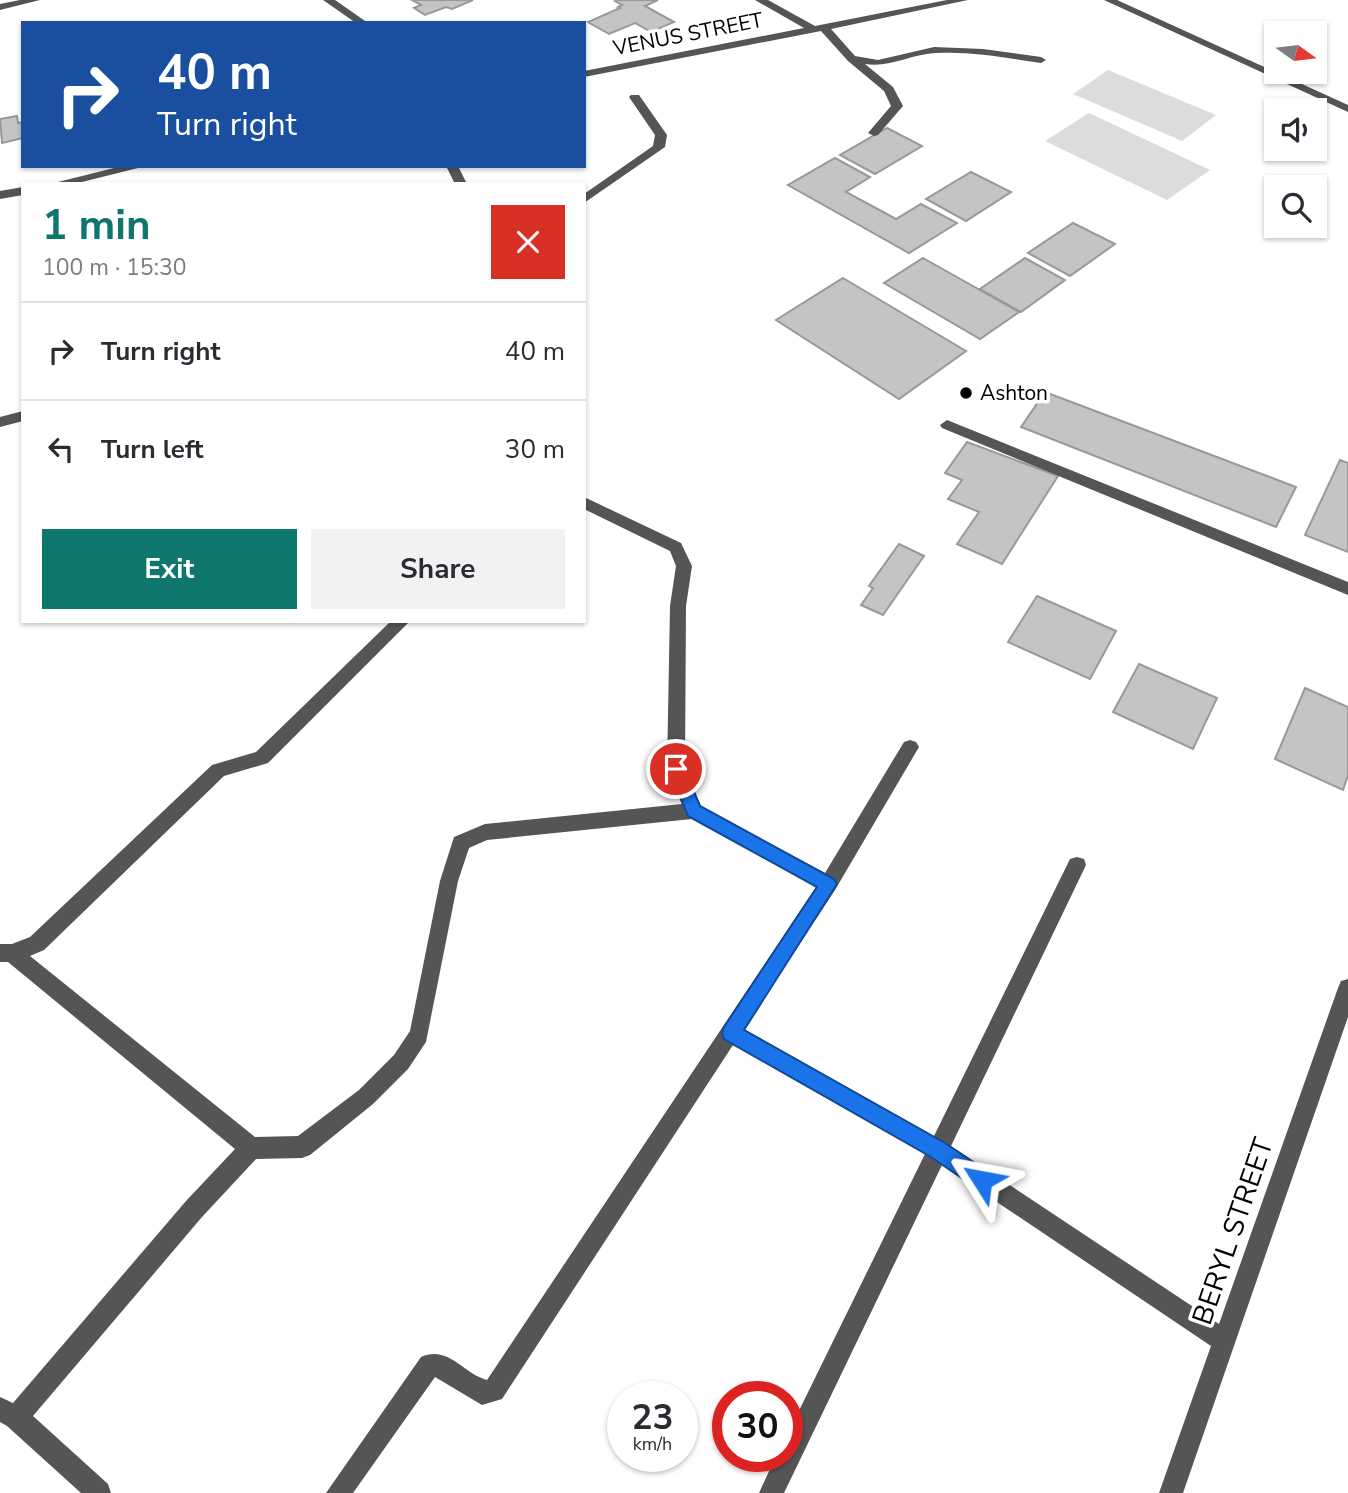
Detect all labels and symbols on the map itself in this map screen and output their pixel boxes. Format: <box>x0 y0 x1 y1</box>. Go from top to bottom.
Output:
street label: VENUS STREET <box>610 6 766 62</box>
north arrow <box>1264 21 1326 84</box>
place label: Ashton <box>980 379 1048 407</box>
marker: Ashton <box>958 385 974 401</box>
pin <box>646 739 706 799</box>
street label: BERYL STREET <box>1183 1133 1283 1330</box>
position arrow <box>945 1143 1019 1217</box>
speed limit sign: 30 <box>712 1381 803 1472</box>

